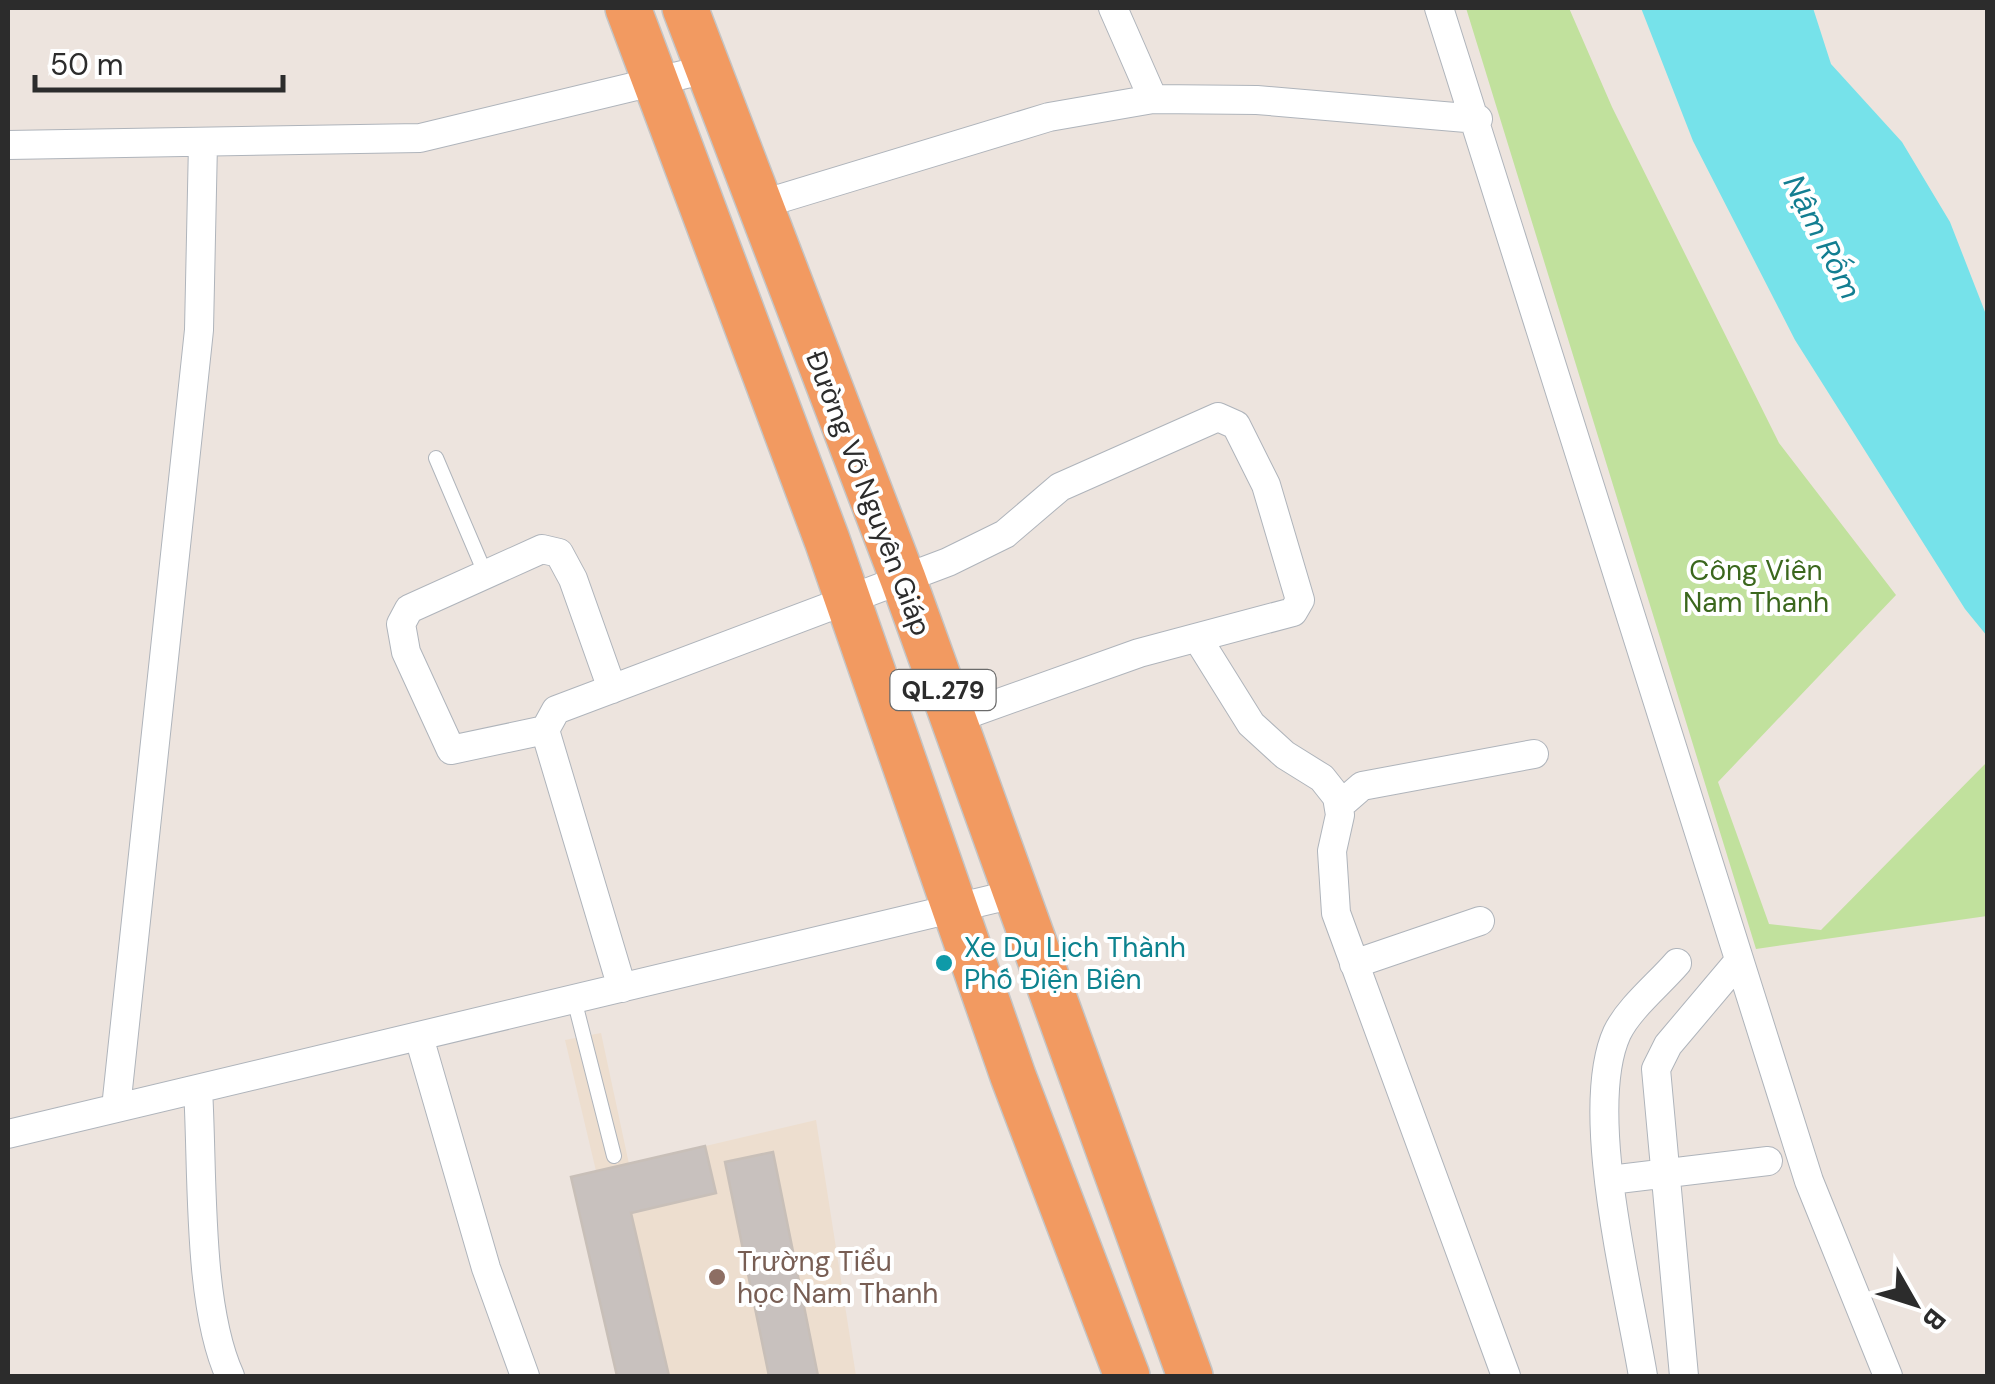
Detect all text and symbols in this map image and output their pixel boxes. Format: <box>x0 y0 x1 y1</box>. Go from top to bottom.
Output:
scale bar <box>35 30 282 92</box>
text: 50 m <box>50 45 124 84</box>
water label: Nậm Rốm <box>1775 168 1870 305</box>
street label: Đường Võ Nguyên Giáp <box>797 345 940 641</box>
park label: Công Viên Nam Thanh <box>1683 552 1829 621</box>
road number: QL.279 <box>890 670 996 710</box>
place label: Xe Du Lịch Thành Phố Điện Biên <box>964 929 1186 998</box>
marker: Xe Du Lịch Thành Phố Điện Biên <box>933 952 955 974</box>
place label: Trường Tiểu học Nam Thanh <box>737 1243 938 1312</box>
north arrow <box>1865 1254 1965 1354</box>
marker: Trường Tiểu học Nam Thanh <box>706 1266 728 1288</box>
text: B <box>1914 1301 1954 1338</box>

